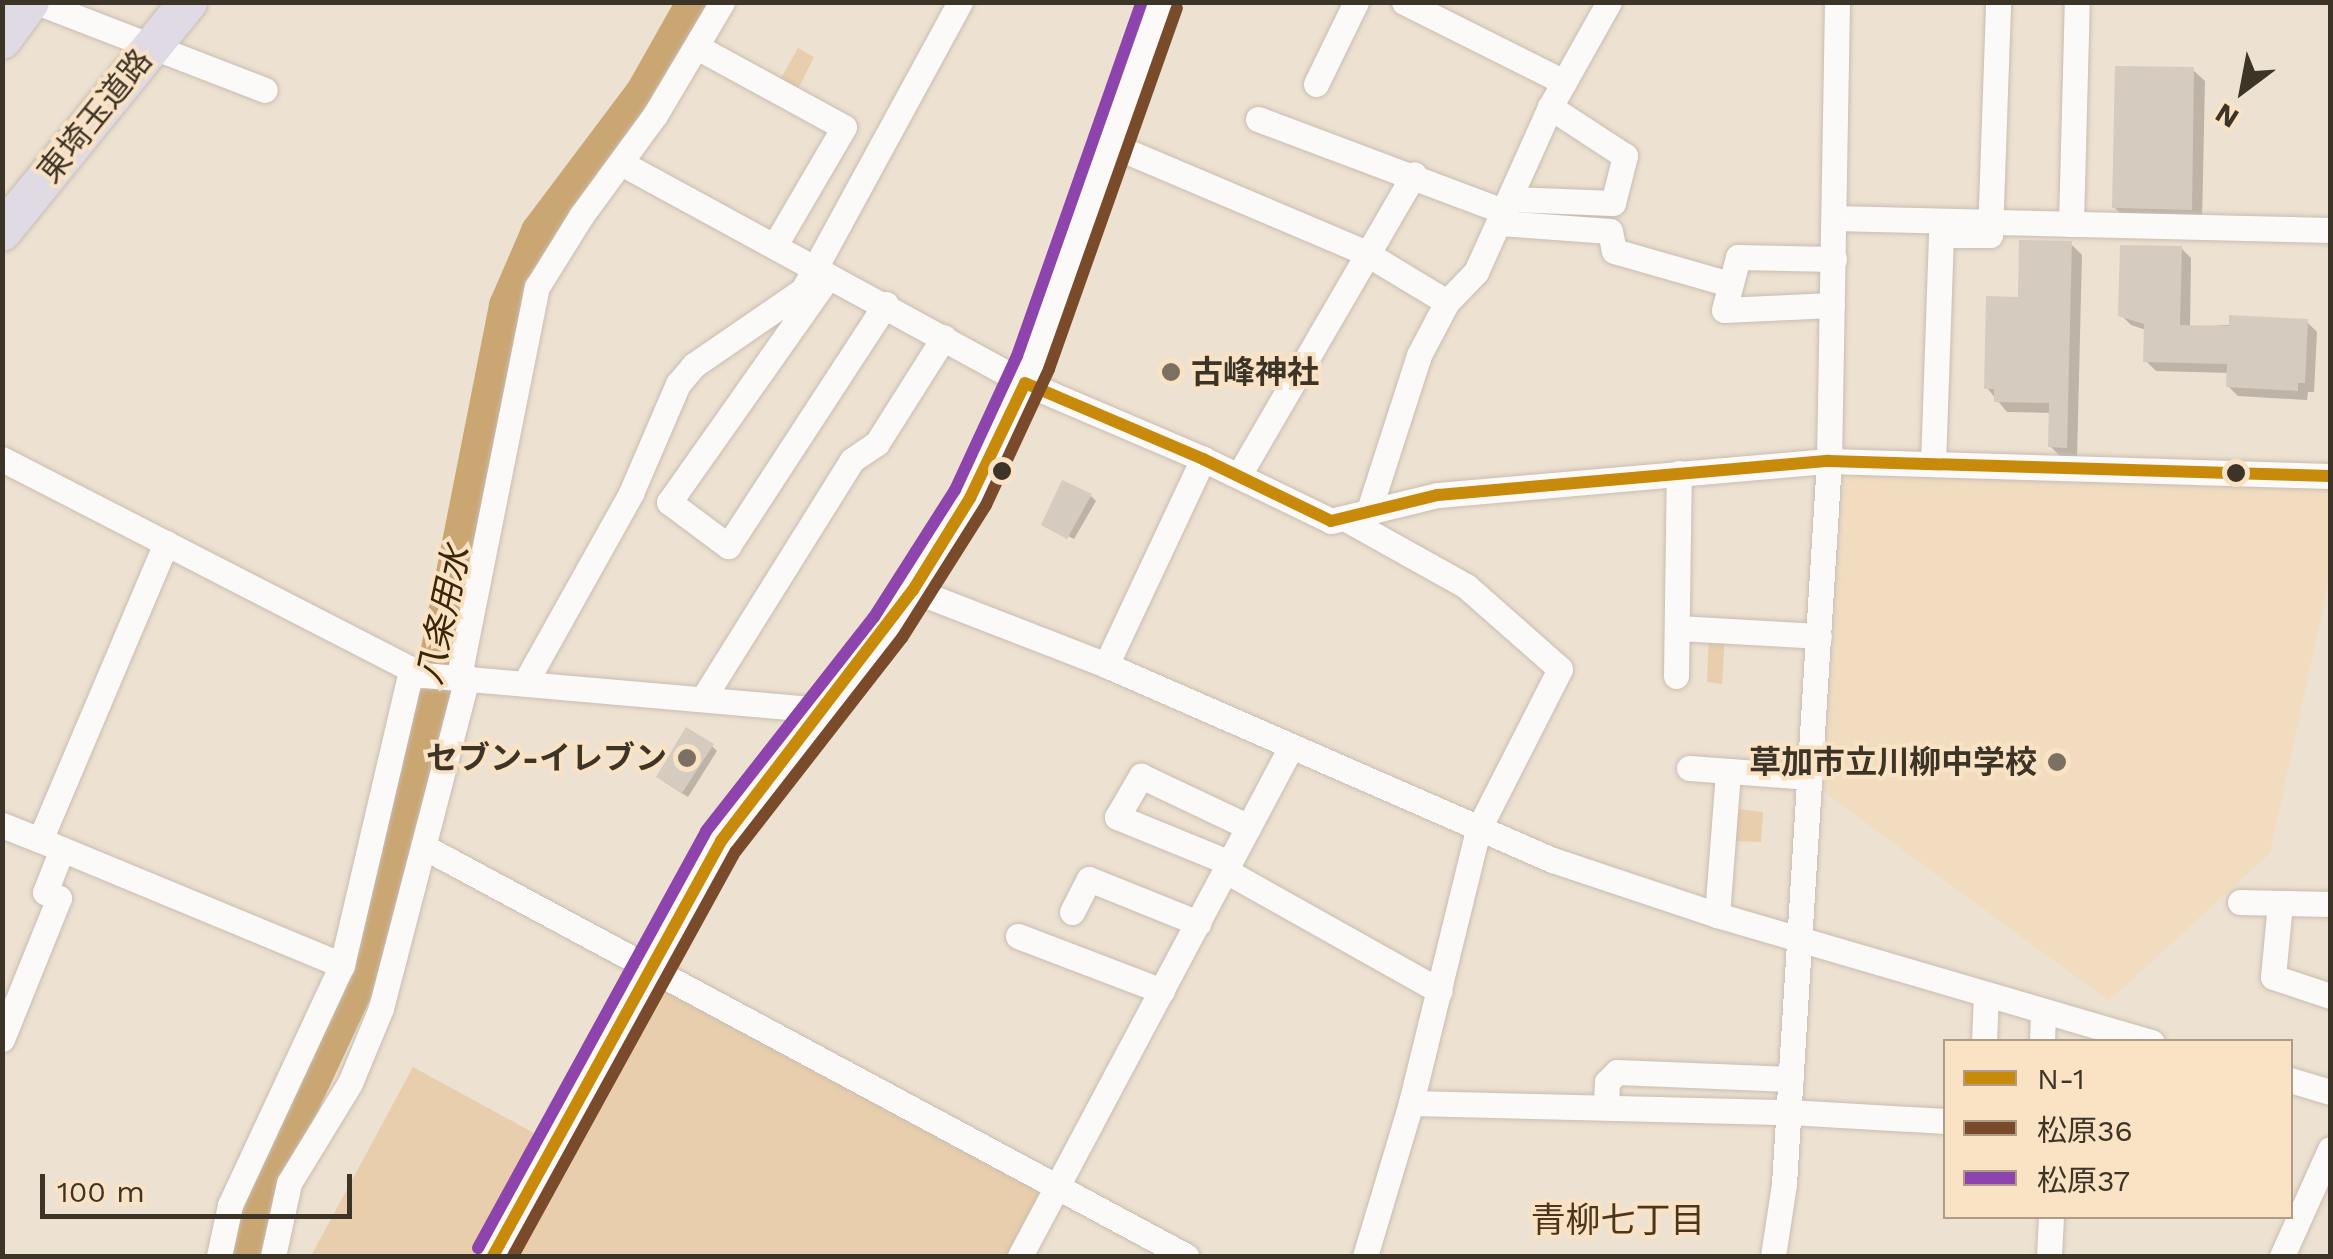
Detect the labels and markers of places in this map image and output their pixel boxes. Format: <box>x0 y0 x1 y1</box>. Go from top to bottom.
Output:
place label: 古峰神社 <box>1191 353 1319 391</box>
marker: 古峰神社 <box>1160 361 1182 383</box>
unlabelled marker <box>992 461 1012 481</box>
unlabelled marker <box>2226 463 2246 483</box>
place label: セブン-イレブン <box>426 739 667 777</box>
place label: 草加市立川柳中学校 <box>1749 743 2037 781</box>
marker: セブン-イレブン <box>676 747 698 769</box>
marker: 草加市立川柳中学校 <box>2046 751 2068 773</box>

